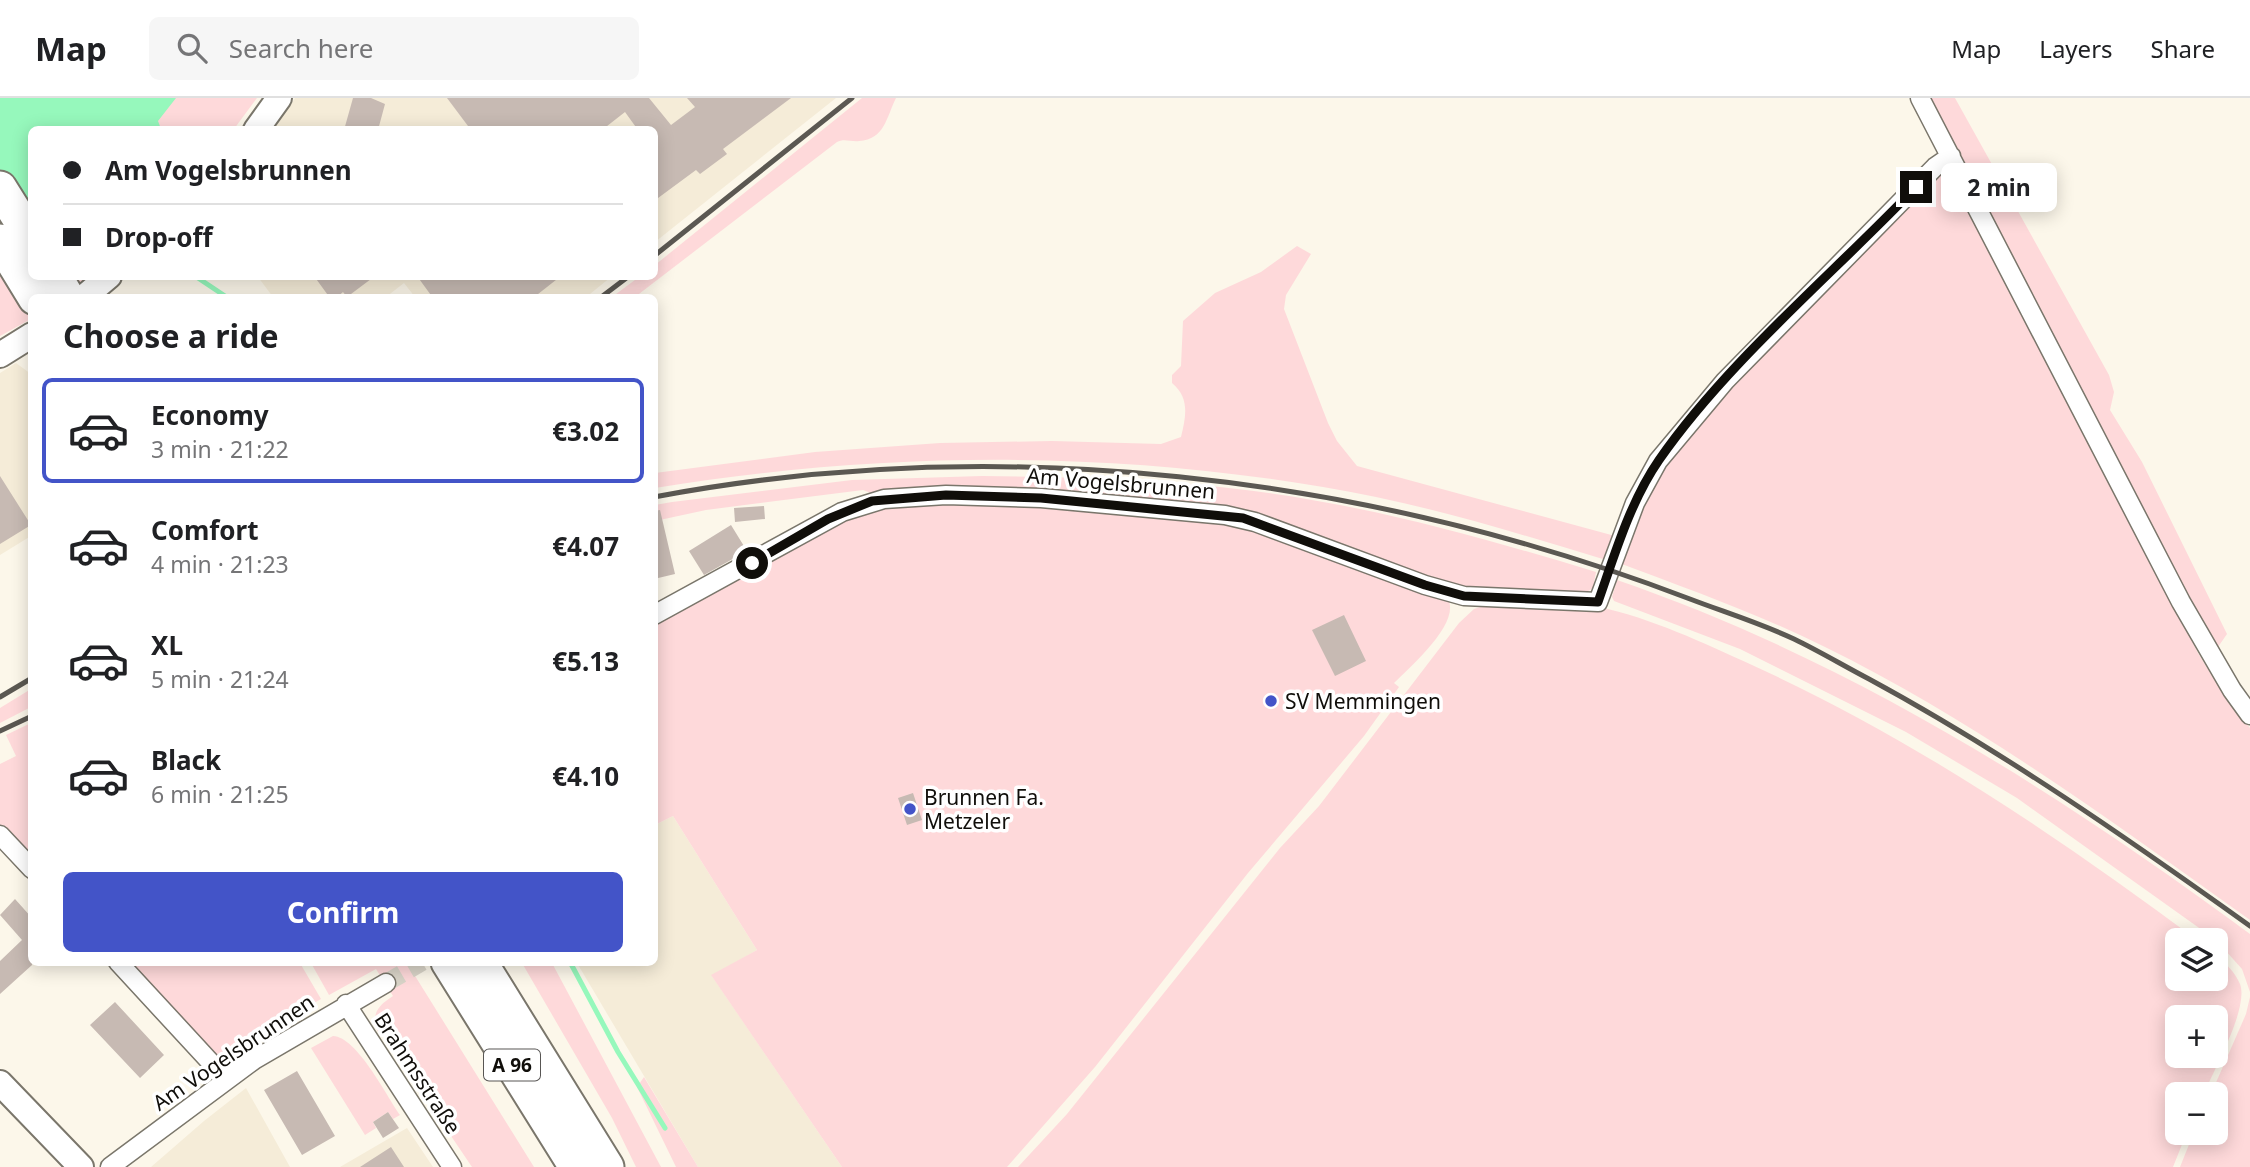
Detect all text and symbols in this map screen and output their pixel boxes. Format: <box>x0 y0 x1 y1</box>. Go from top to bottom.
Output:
search box <box>149 17 639 80</box>
text: Map <box>35 26 107 71</box>
icon: search <box>173 29 211 67</box>
text: Search here <box>229 30 373 66</box>
text: Map <box>1951 32 2001 65</box>
text: Layers <box>2039 32 2113 65</box>
text: Share <box>2151 32 2215 65</box>
text: Am Vogelsbrunnen <box>105 152 352 188</box>
callout: 2 min <box>1940 162 2056 212</box>
route end <box>1900 171 1932 203</box>
text: 2 min <box>1967 171 2031 203</box>
text: Drop-off <box>105 219 212 255</box>
text: Choose a ride <box>63 314 279 357</box>
text: Economy <box>151 397 269 433</box>
icon: car <box>67 399 130 462</box>
text: €3.02 <box>552 413 619 449</box>
text: 3 min · 21:22 <box>151 433 289 465</box>
street label: Am Vogelsbrunnen <box>1026 461 1216 505</box>
text: Comfort <box>151 512 259 548</box>
icon: car <box>67 514 130 577</box>
text: €4.07 <box>552 528 619 564</box>
route start <box>736 547 768 579</box>
text: 4 min · 21:23 <box>151 548 289 580</box>
text: XL <box>151 627 183 663</box>
icon: car <box>67 629 130 692</box>
text: €5.13 <box>552 643 619 679</box>
text: 5 min · 21:24 <box>151 663 289 695</box>
place label: SV Memmingen <box>1285 687 1441 715</box>
marker: SV Memmingen <box>1263 693 1279 709</box>
text: Black <box>151 742 221 778</box>
icon: car <box>67 744 130 807</box>
text: €4.10 <box>552 758 619 794</box>
text: 6 min · 21:25 <box>151 778 289 810</box>
place label: Brunnen Fa. Metzeler <box>924 783 1044 835</box>
marker: Brunnen Fa. Metzeler <box>902 801 918 817</box>
button: Confirm <box>63 872 623 952</box>
map controls <box>2165 928 2228 1145</box>
button: layers <box>2165 928 2228 991</box>
street label: Am Vogelsbrunnen <box>147 988 319 1116</box>
button: + <box>2165 1005 2228 1068</box>
street label: Brahmsstraße <box>368 1007 468 1139</box>
road number: A 96 <box>484 1049 540 1080</box>
button: − <box>2165 1082 2228 1145</box>

